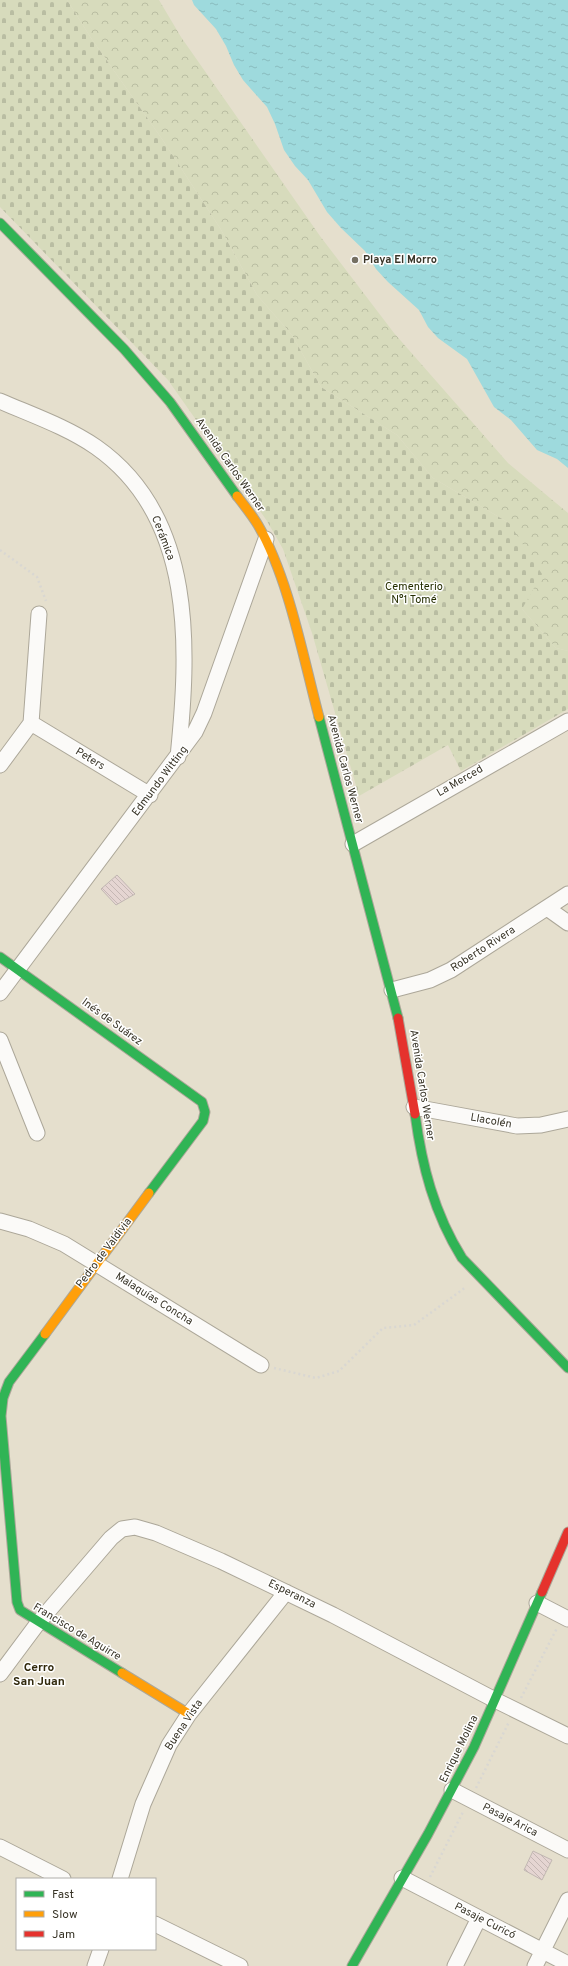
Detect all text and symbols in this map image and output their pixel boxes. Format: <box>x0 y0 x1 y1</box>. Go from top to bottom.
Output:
place label: Playa El Morro <box>363 253 437 267</box>
marker: Playa El Morro <box>350 255 360 265</box>
street label: Avenida Carlos Werner <box>192 415 268 515</box>
street label: Cerámica <box>148 514 178 562</box>
park label: Cementerio N°1 Tomé <box>385 580 443 607</box>
street label: Avenida Carlos Werner <box>324 713 366 825</box>
street label: Edmundo Witting <box>129 743 191 819</box>
street label: Peters <box>73 745 107 773</box>
street label: La Merced <box>434 762 486 800</box>
street label: Roberto Rivera <box>448 923 518 975</box>
street label: Inés de Suárez <box>79 995 145 1049</box>
street label: Avenida Carlos Werner <box>406 1029 438 1142</box>
street label: Llacolén <box>469 1110 513 1132</box>
street label: Pedro de Valdivia <box>73 1215 135 1291</box>
street label: Malaquías Concha <box>113 1269 196 1329</box>
street label: Esperanza <box>266 1576 318 1612</box>
street label: Francisco de Aguirre <box>30 1600 124 1664</box>
district label: Cerro San Juan <box>13 1660 65 1690</box>
street label: Buena Vista <box>162 1697 206 1753</box>
street label: Enrique Molina <box>437 1713 481 1785</box>
street label: Pasaje Arica <box>480 1800 540 1840</box>
legend <box>16 1878 156 1950</box>
text: Fast <box>52 1887 74 1903</box>
street label: Pasaje Curicó <box>452 1900 518 1942</box>
text: Slow <box>52 1907 78 1923</box>
text: Jam <box>52 1927 75 1943</box>

